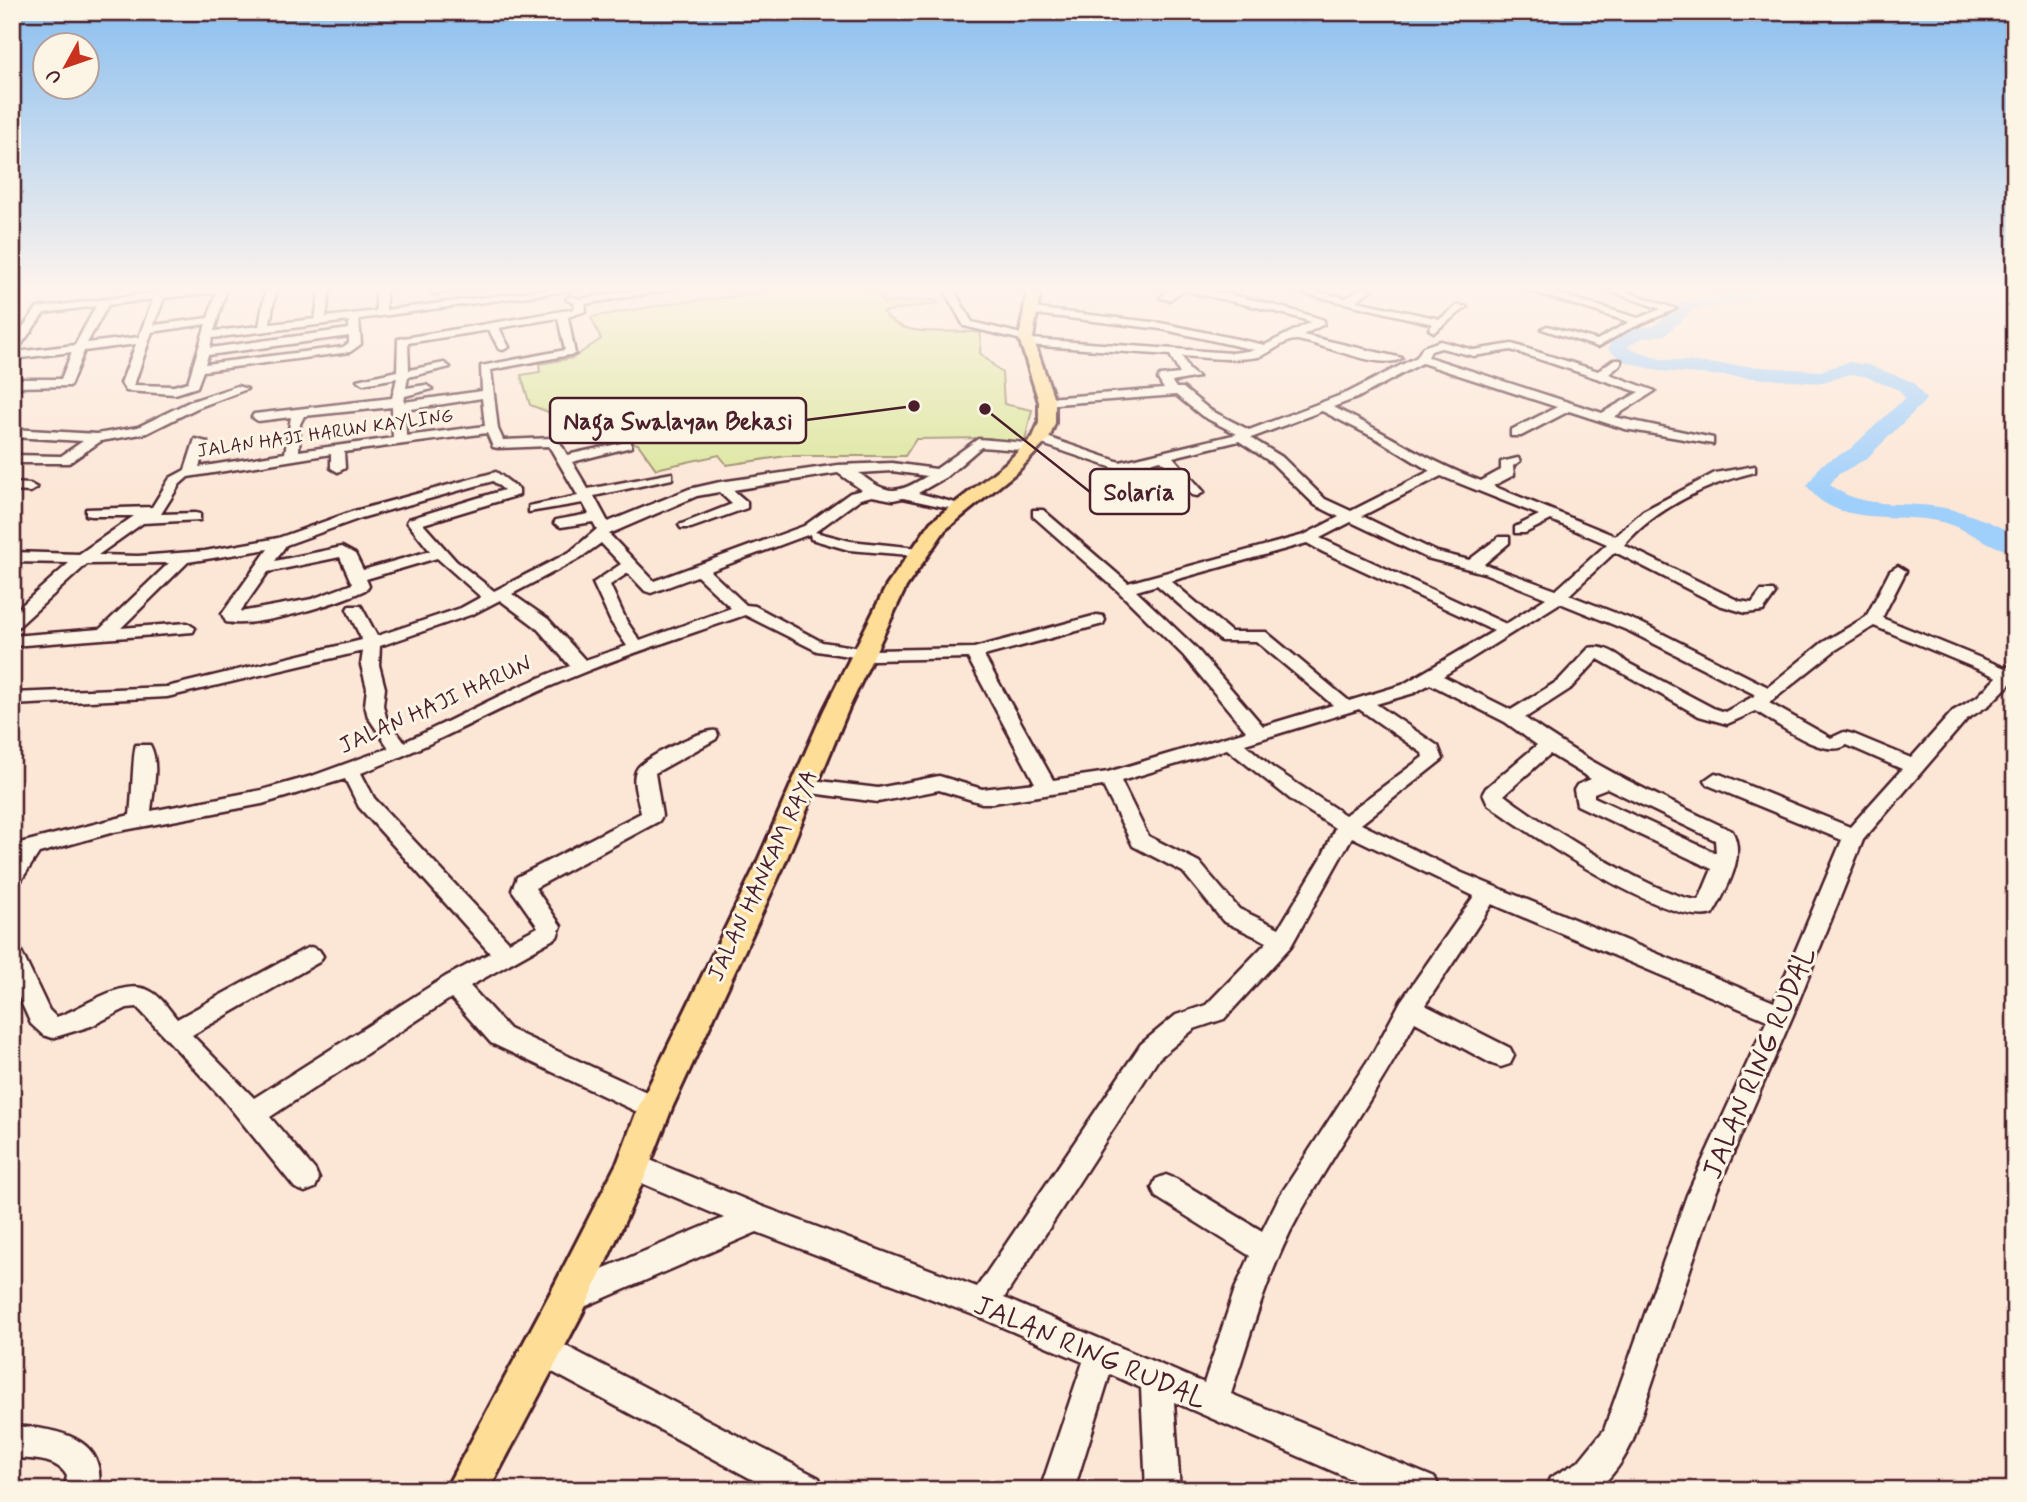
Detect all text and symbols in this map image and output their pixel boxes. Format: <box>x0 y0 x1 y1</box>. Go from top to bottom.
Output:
north arrow <box>32 32 102 102</box>
text: U <box>41 63 68 89</box>
callout: Naga Swalayan Bekasi <box>550 398 806 443</box>
street label: JALAN HAJI HARUN KAYLING <box>195 403 455 464</box>
text: Naga Swalayan Bekasi <box>563 407 793 441</box>
callout: Solaria <box>1090 469 1189 514</box>
text: Solaria <box>1103 478 1175 509</box>
street label: JALAN HAJI HARUN <box>334 650 537 762</box>
street label: JALAN HANKAM RAYA <box>702 765 826 986</box>
street label: JALAN RING RUDAL <box>1694 941 1826 1185</box>
street label: JALAN RING RUDAL <box>968 1287 1212 1419</box>

